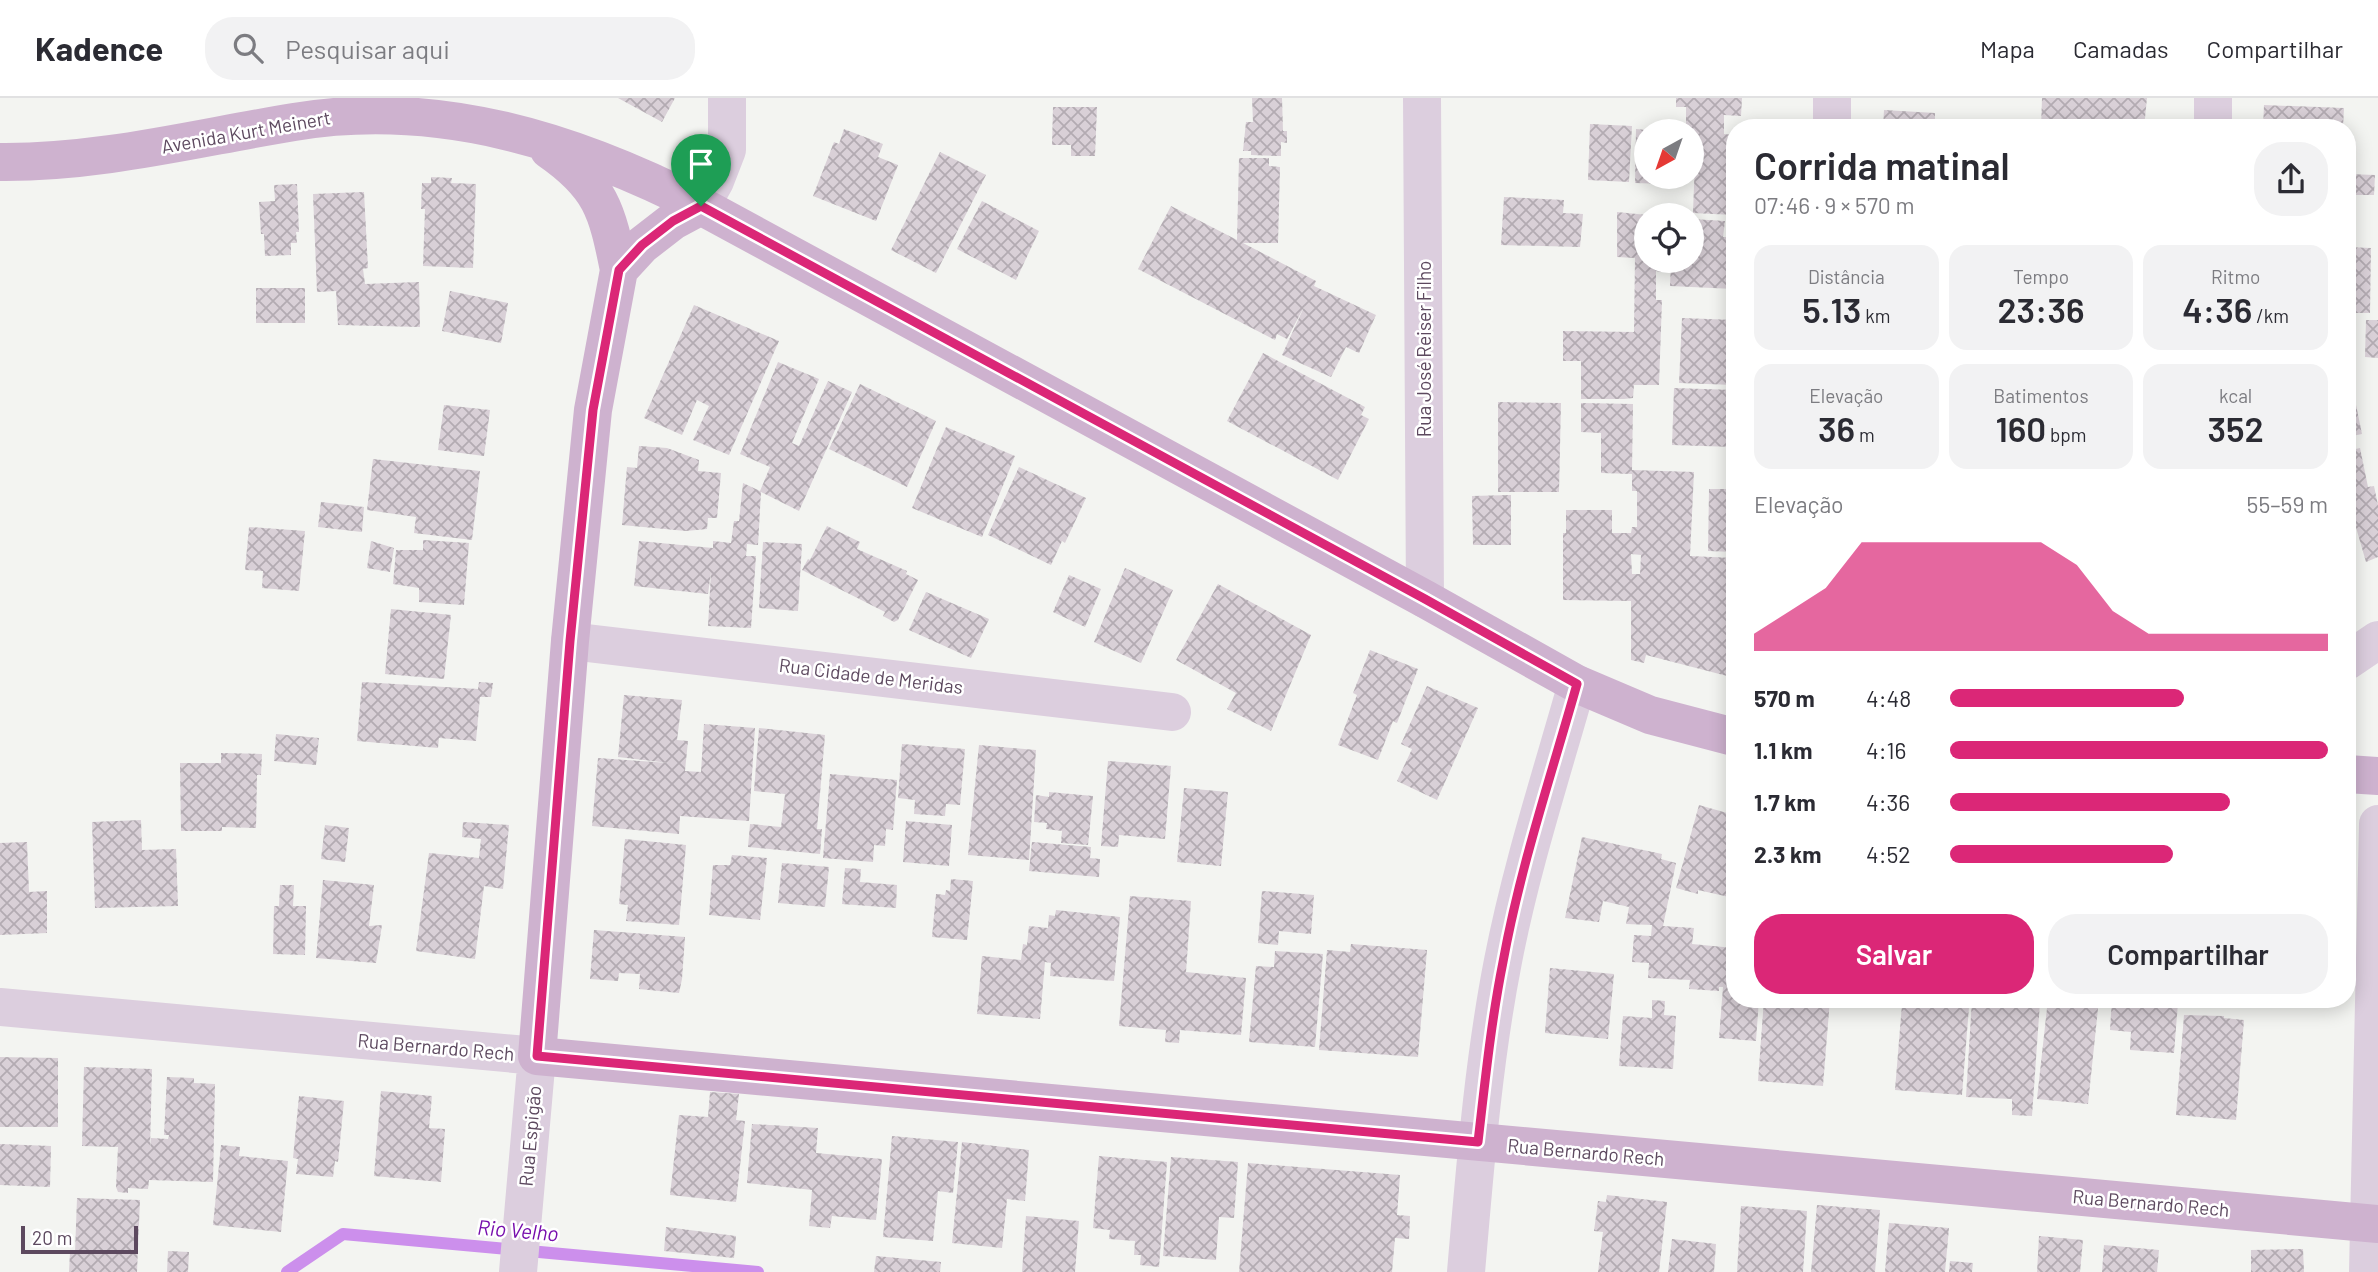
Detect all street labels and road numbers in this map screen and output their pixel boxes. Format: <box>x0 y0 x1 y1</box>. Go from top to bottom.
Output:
street label: Avenida Kurt Meinert <box>160 105 332 158</box>
street label: Rua José Reiser Filho <box>1412 261 1435 437</box>
street label: Rua Cidade de Meridas <box>778 653 964 698</box>
street label: Rua Bernardo Rech <box>357 1028 515 1065</box>
street label: Rua Espigão <box>514 1084 545 1187</box>
street label: Rua Bernardo Rech <box>1507 1133 1665 1170</box>
street label: Rua Bernardo Rech <box>2072 1184 2230 1221</box>

